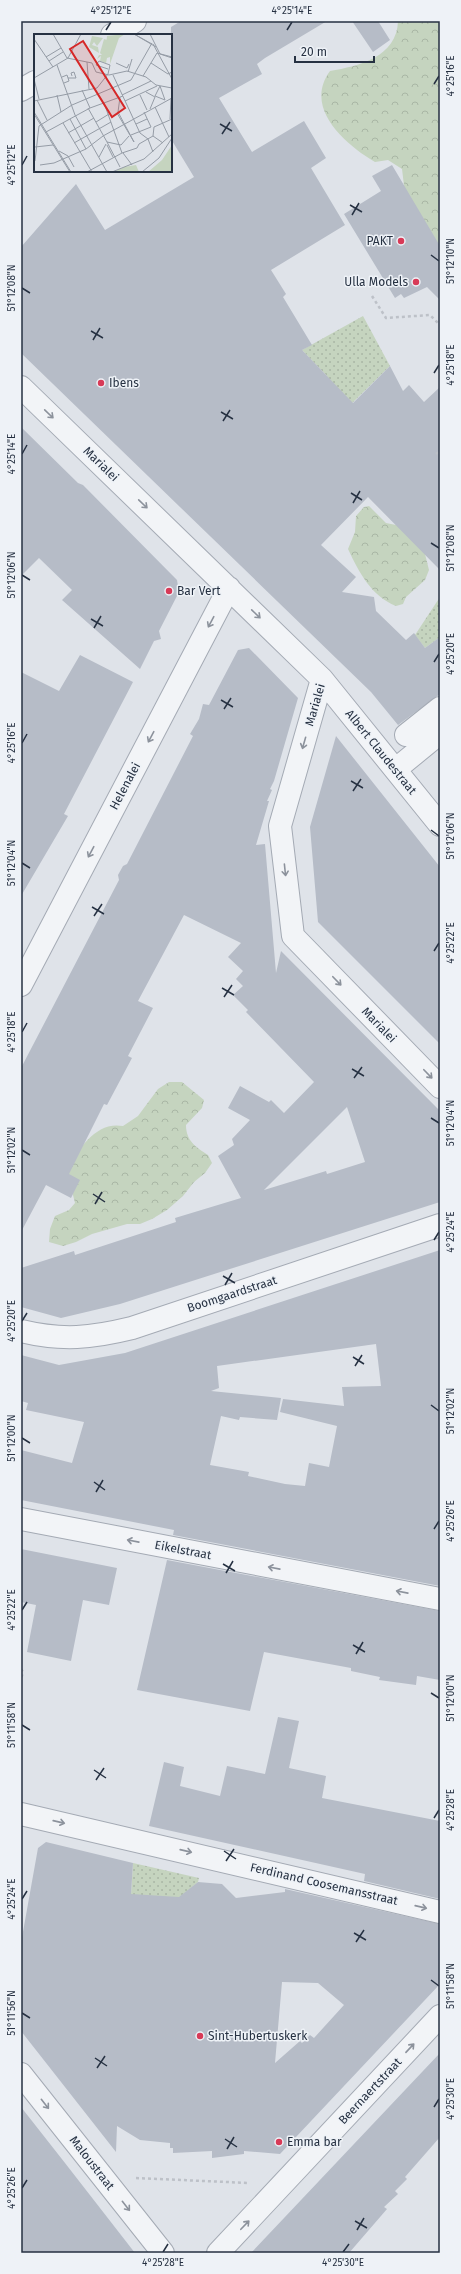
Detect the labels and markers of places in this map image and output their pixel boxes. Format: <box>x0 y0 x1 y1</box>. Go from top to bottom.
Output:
place label: PAKT <box>367 234 394 248</box>
marker: PAKT <box>396 236 406 246</box>
place label: Ulla Models <box>344 275 408 289</box>
marker: Ulla Models <box>411 277 421 287</box>
place label: Ibens <box>109 376 139 390</box>
marker: Ibens <box>96 378 106 388</box>
place label: Bar Vert <box>177 584 221 598</box>
marker: Bar Vert <box>164 586 174 596</box>
place label: Sint-Hubertuskerk <box>208 2029 308 2043</box>
marker: Sint-Hubertuskerk <box>195 2031 205 2041</box>
place label: Emma bar <box>287 2135 342 2149</box>
marker: Emma bar <box>274 2137 284 2147</box>

